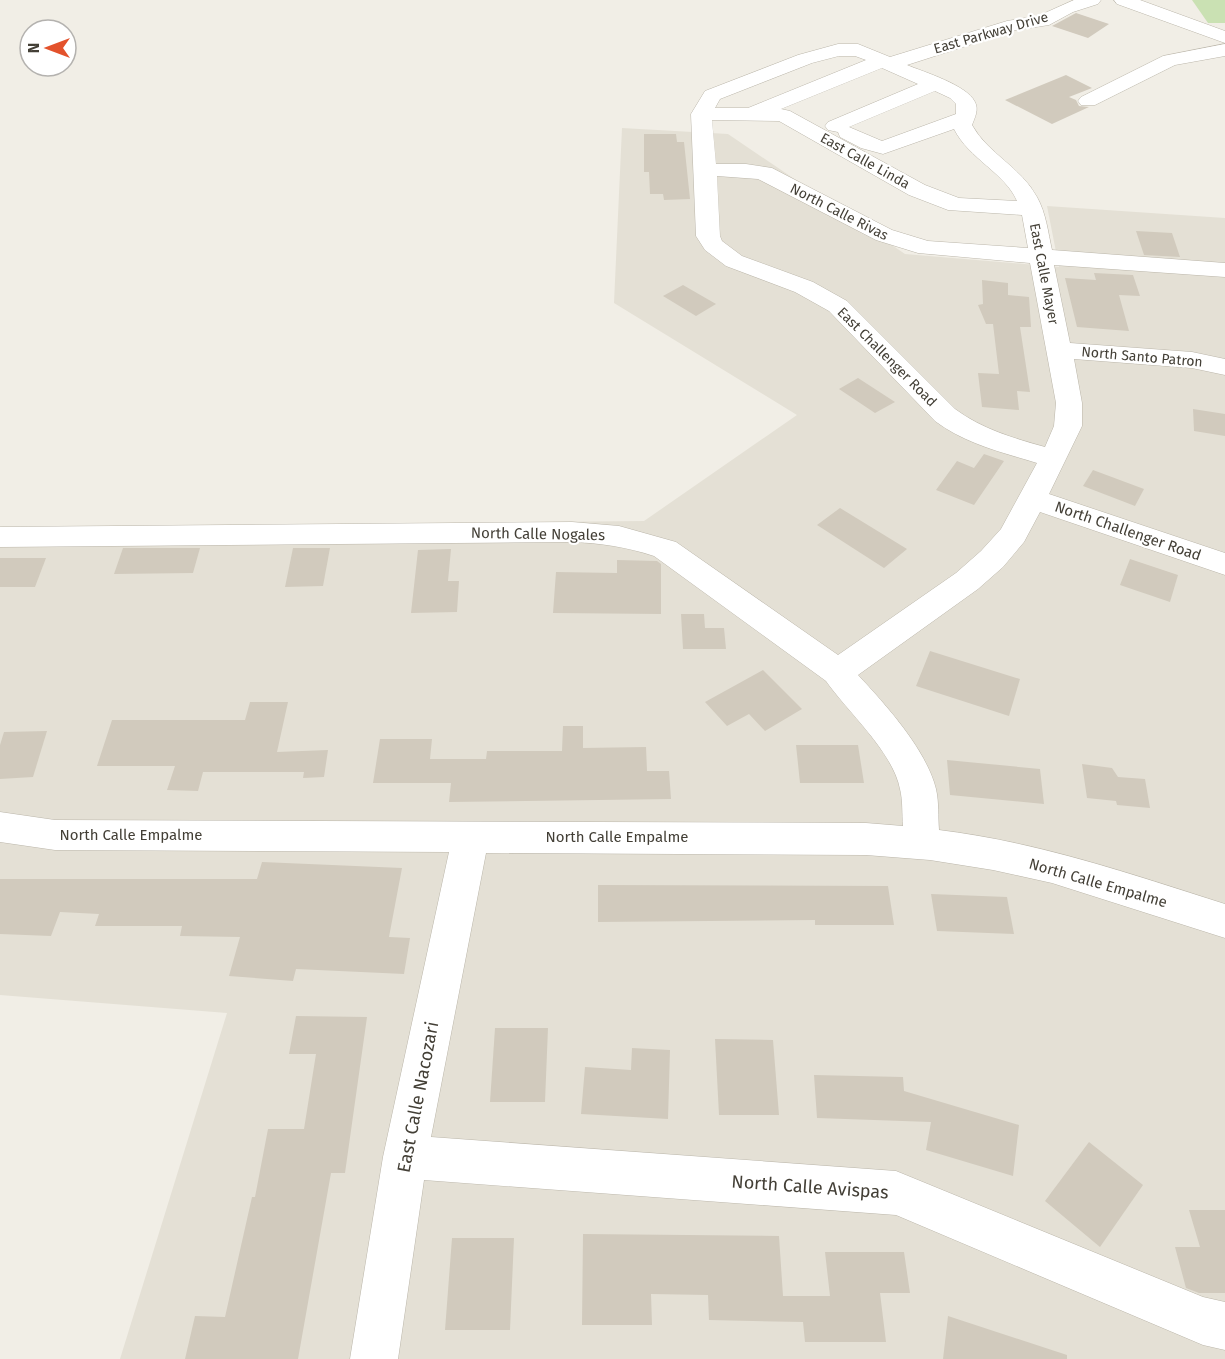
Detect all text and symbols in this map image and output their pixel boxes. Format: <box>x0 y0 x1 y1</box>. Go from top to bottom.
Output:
street label: East Parkway Drive <box>932 9 1050 57</box>
north arrow <box>18 18 78 78</box>
text: N <box>24 43 43 53</box>
street label: East Calle Linda <box>817 129 913 193</box>
street label: North Calle Rivas <box>787 180 891 244</box>
street label: East Calle Mayer <box>1026 222 1062 327</box>
street label: East Challenger Road <box>834 304 940 410</box>
street label: North Santo Patron <box>1081 343 1203 371</box>
street label: North Challenger Road <box>1052 497 1204 565</box>
street label: North Calle Nogales <box>471 524 605 544</box>
street label: North Calle Empalme <box>59 826 203 844</box>
street label: North Calle Empalme <box>545 828 689 846</box>
street label: North Calle Empalme <box>1027 855 1169 911</box>
street label: East Calle Nacozari <box>393 1020 443 1174</box>
street label: North Calle Avispas <box>731 1171 889 1203</box>

